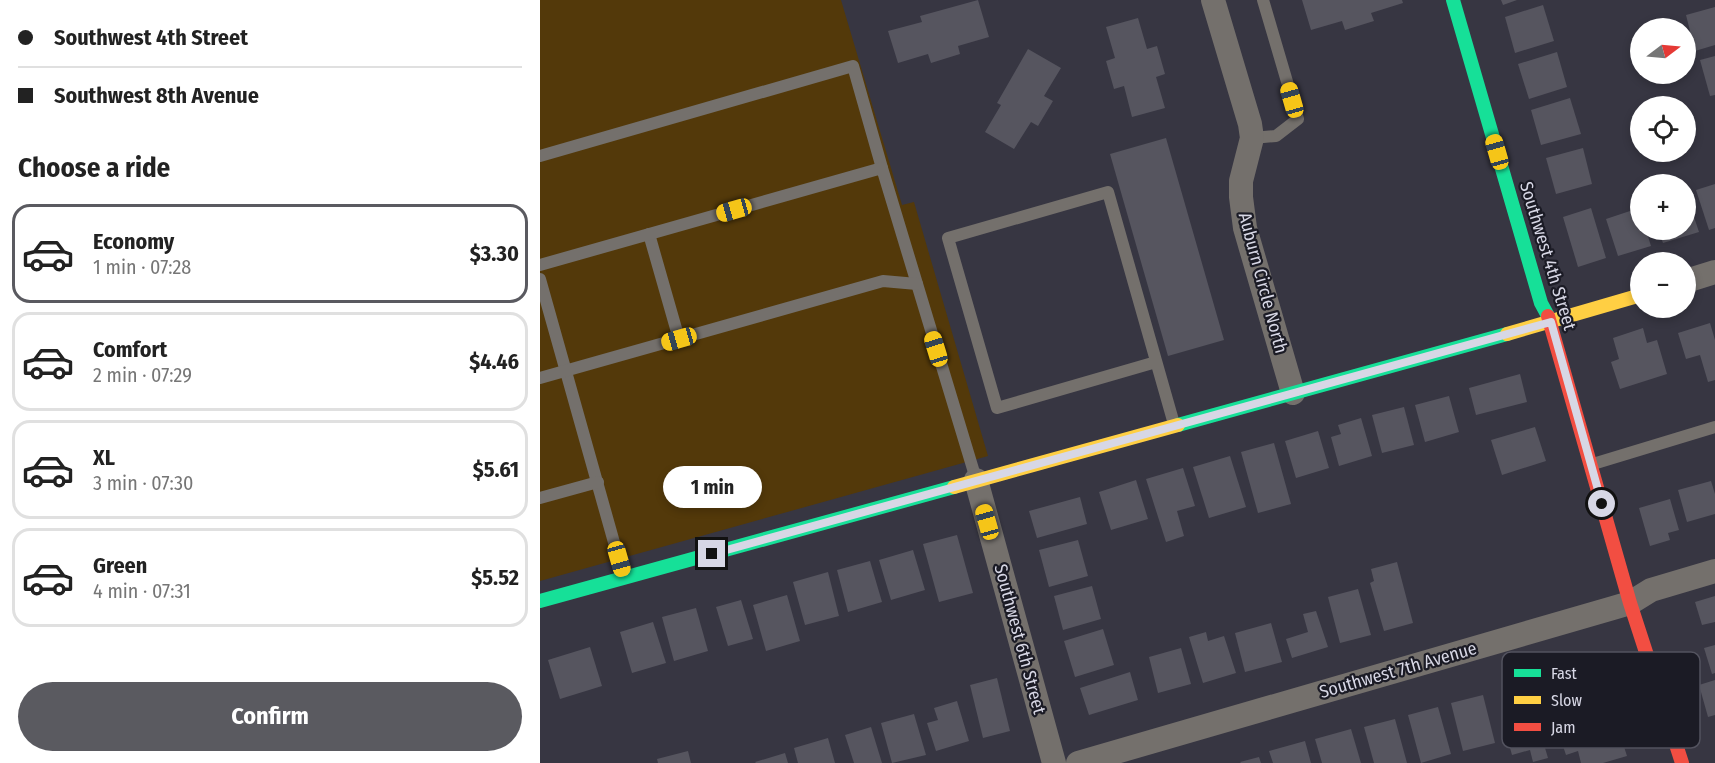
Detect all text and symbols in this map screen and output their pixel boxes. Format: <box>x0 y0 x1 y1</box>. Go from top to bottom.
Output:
north arrow <box>1630 18 1696 84</box>
map controls <box>1630 18 1696 318</box>
text: Southwest 4th Street <box>54 24 248 51</box>
car <box>1278 80 1306 120</box>
text: Southwest 8th Avenue <box>54 82 259 109</box>
button: locate <box>1630 96 1696 162</box>
car <box>1483 132 1511 172</box>
text: Choose a ride <box>18 152 170 184</box>
button: + <box>1630 174 1696 240</box>
street label: Southwest 4th Street <box>1515 179 1581 333</box>
car <box>714 196 754 224</box>
street label: Auburn Circle North <box>1234 210 1292 356</box>
icon: car <box>21 227 75 281</box>
text: Economy <box>93 228 174 255</box>
text: $3.30 <box>470 240 519 267</box>
button: − <box>1630 252 1696 318</box>
text: 1 min · 07:28 <box>93 255 191 279</box>
car <box>659 325 699 353</box>
car <box>922 329 950 369</box>
icon: car <box>21 335 75 389</box>
text: Comfort <box>93 336 167 363</box>
text: $4.46 <box>469 348 519 375</box>
text: 2 min · 07:29 <box>93 363 192 387</box>
icon: car <box>21 443 75 497</box>
text: XL <box>93 444 115 471</box>
text: $5.61 <box>473 456 519 483</box>
callout: 1 min <box>662 467 762 509</box>
text: 3 min · 07:30 <box>93 471 193 495</box>
text: 1 min <box>691 475 734 499</box>
route start <box>1588 490 1615 517</box>
car <box>973 502 1001 542</box>
car <box>605 539 633 579</box>
route end <box>698 540 725 567</box>
icon: car <box>21 551 75 605</box>
text: Green <box>93 552 147 579</box>
street label: Southwest 6th Street <box>989 562 1051 717</box>
text: $5.52 <box>471 564 519 591</box>
text: 4 min · 07:31 <box>93 579 191 603</box>
street label: Southwest 7th Avenue <box>1317 637 1479 703</box>
legend <box>1502 652 1700 748</box>
text: Fast <box>1551 664 1578 683</box>
button: Confirm <box>18 682 522 751</box>
text: Slow <box>1551 691 1582 710</box>
text: Jam <box>1551 718 1576 737</box>

